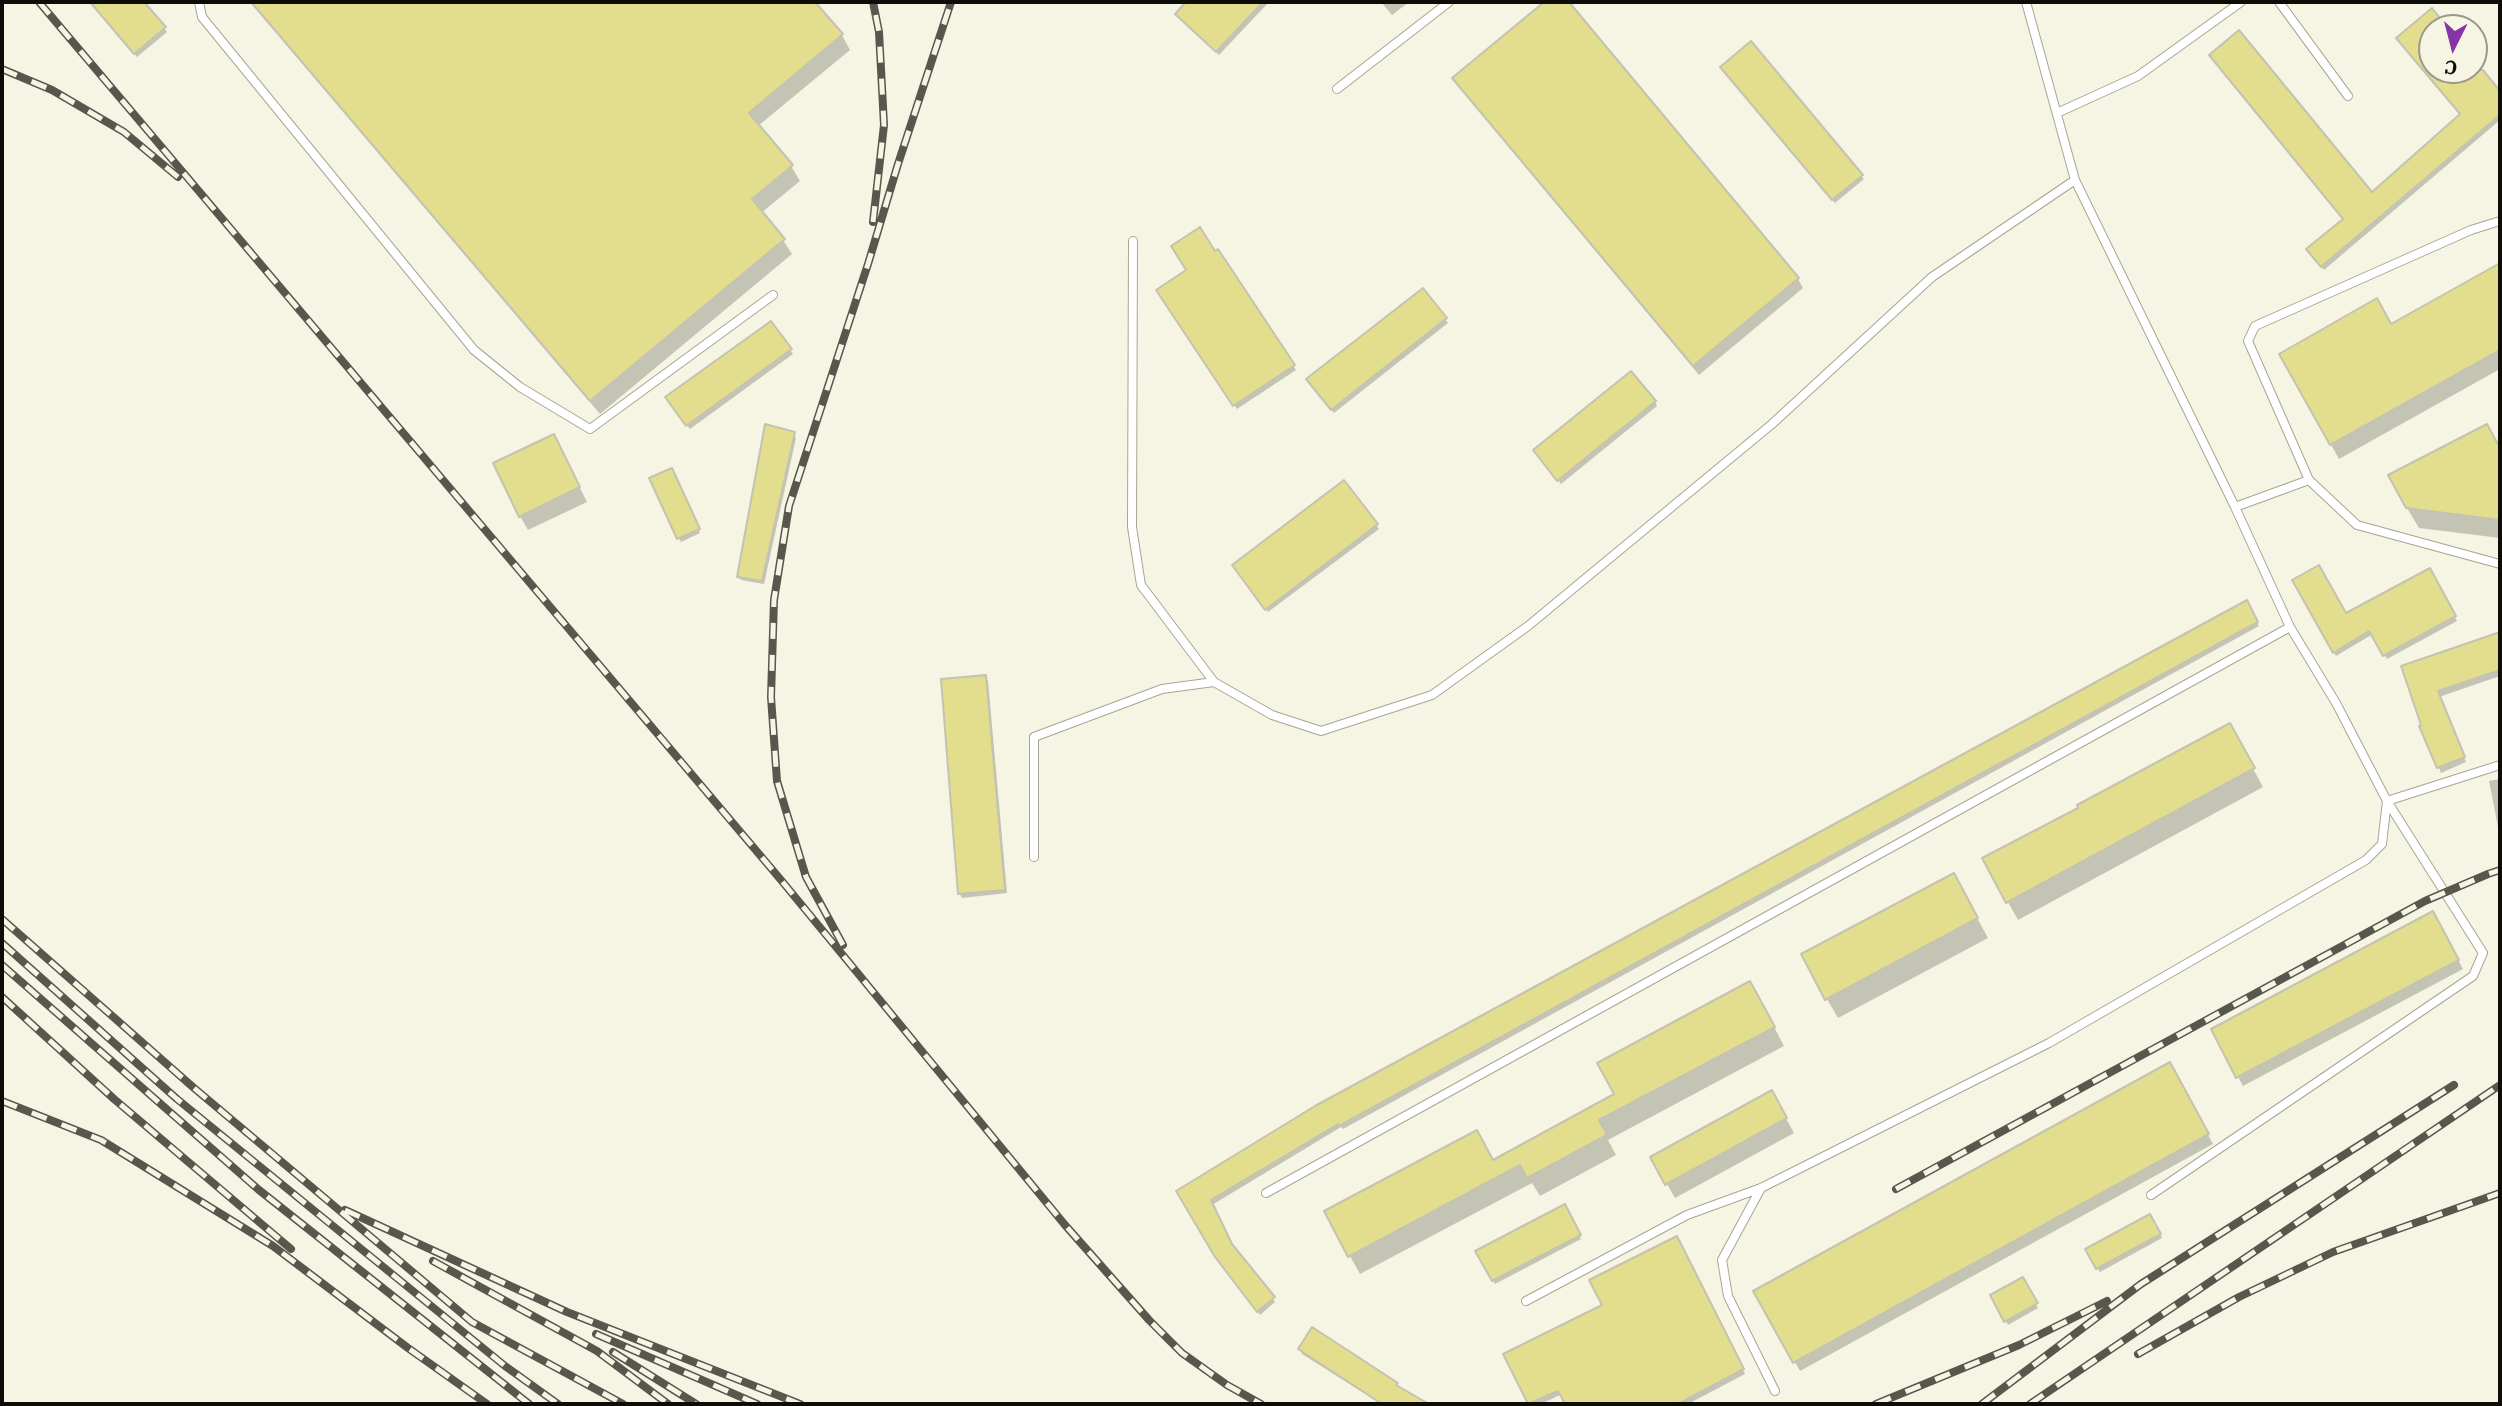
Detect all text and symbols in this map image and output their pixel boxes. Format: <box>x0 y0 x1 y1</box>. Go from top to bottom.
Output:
north arrow <box>2418 14 2488 84</box>
text: С <box>2443 55 2459 80</box>

